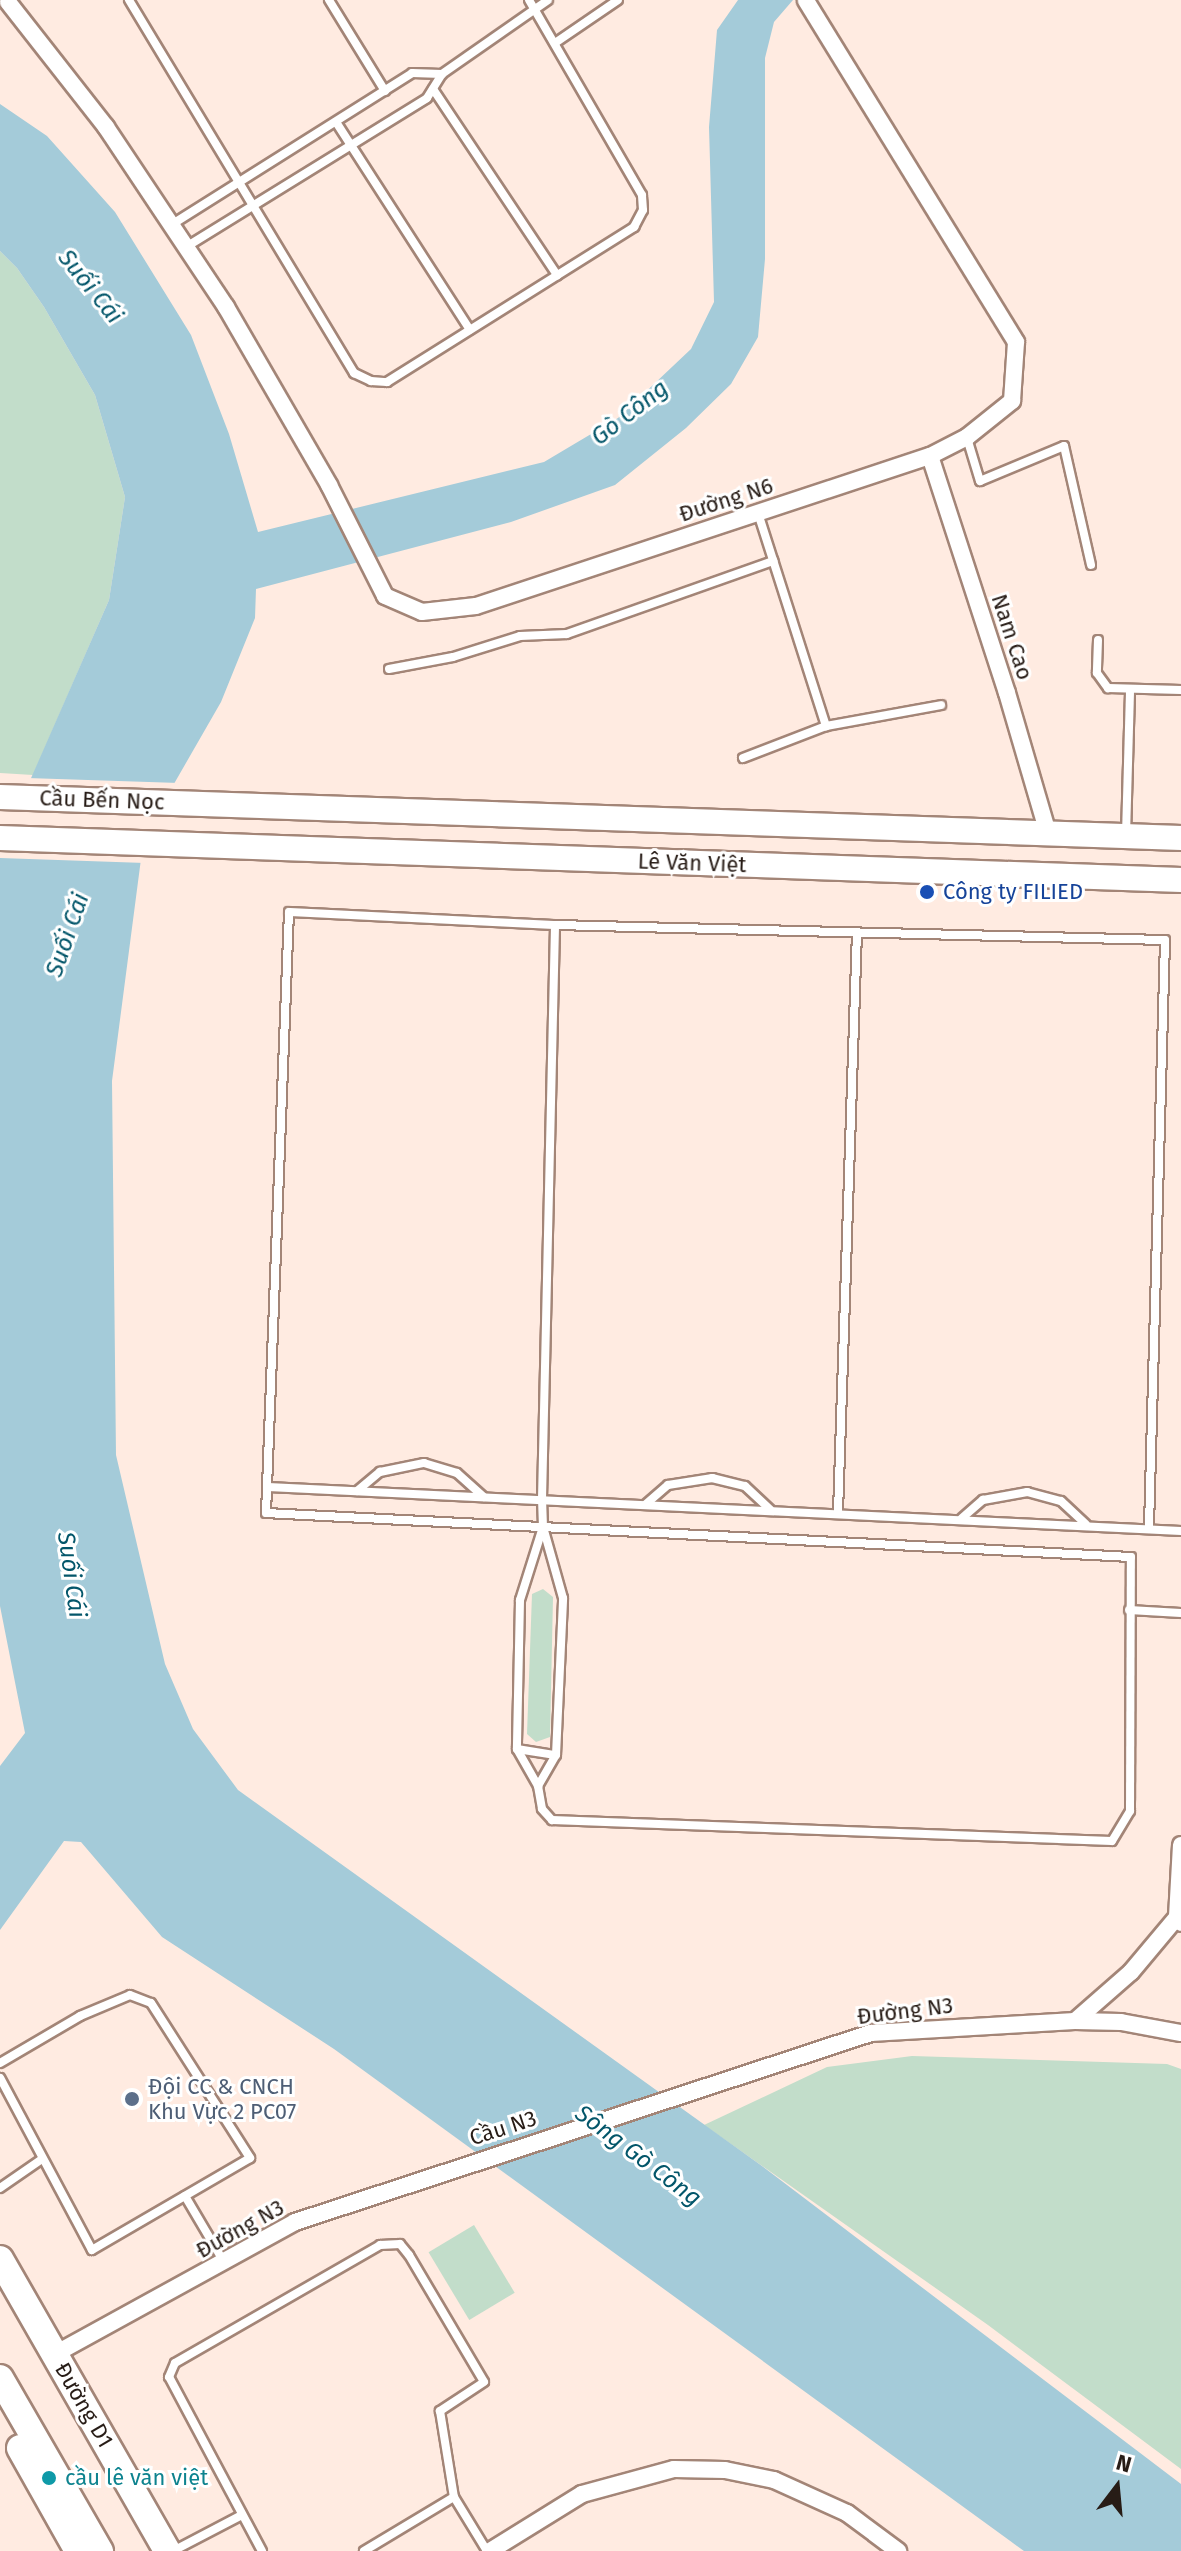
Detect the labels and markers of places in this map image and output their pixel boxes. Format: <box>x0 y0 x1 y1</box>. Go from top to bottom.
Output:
place label: Công ty FILIED <box>943 879 1083 905</box>
marker: Công ty FILIED <box>918 883 936 901</box>
place label: Đội CC & CNCH Khu Vực 2 PC07 <box>148 2073 296 2124</box>
marker: Đội CC & CNCH Khu Vực 2 PC07 <box>123 2090 141 2108</box>
place label: cầu lê văn việt <box>65 2465 208 2491</box>
marker: cầu lê văn việt <box>40 2469 58 2487</box>

